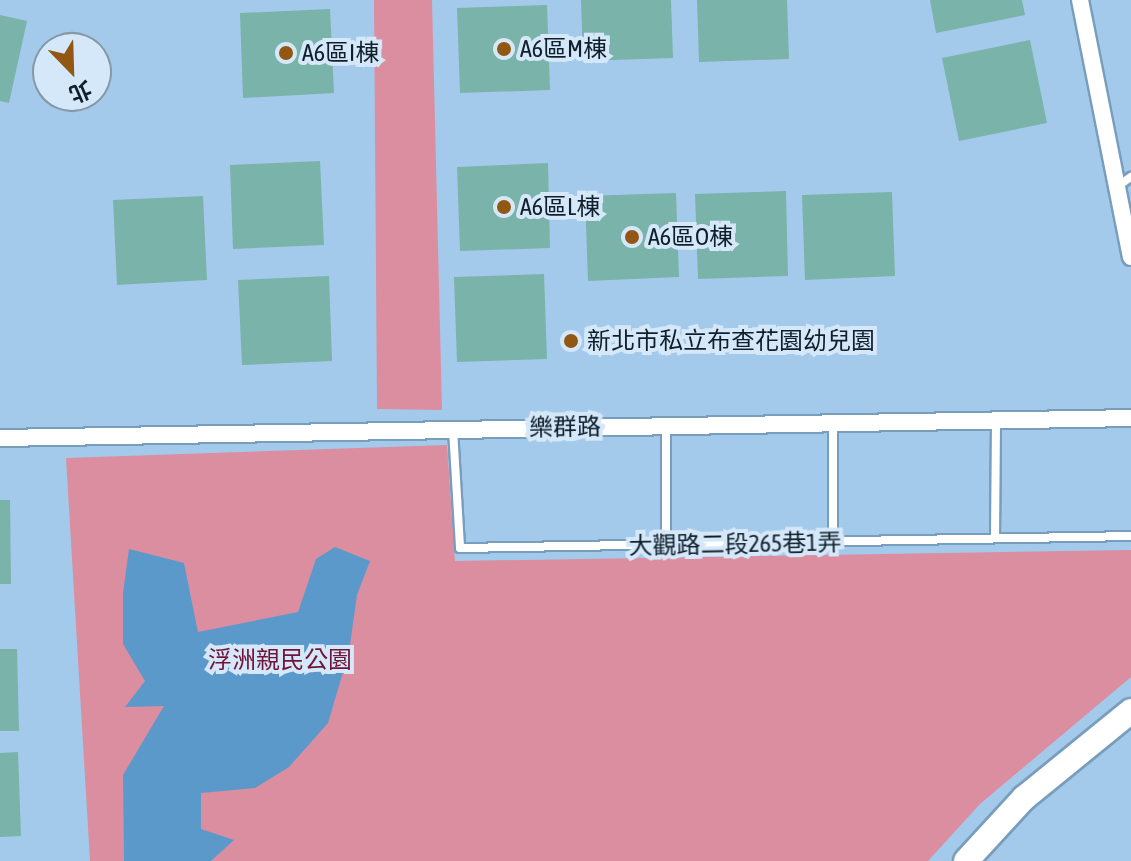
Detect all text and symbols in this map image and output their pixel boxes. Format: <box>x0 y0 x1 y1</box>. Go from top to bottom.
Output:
north arrow <box>32 32 112 112</box>
place label: A6區M棟 <box>520 35 607 63</box>
place label: A6區I棟 <box>302 39 379 67</box>
marker: A6區M棟 <box>495 40 513 58</box>
marker: A6區I棟 <box>277 44 295 62</box>
text: 北 <box>65 76 96 109</box>
place label: A6區L棟 <box>520 193 600 221</box>
marker: A6區L棟 <box>495 198 513 216</box>
place label: A6區O棟 <box>648 223 733 251</box>
marker: A6區O棟 <box>623 228 641 246</box>
place label: 新北市私立布查花園幼兒園 <box>587 327 875 355</box>
marker: 新北市私立布查花園幼兒園 <box>562 332 580 350</box>
street label: 樂群路 <box>529 412 601 442</box>
street label: 大觀路二段265巷1弄 <box>628 528 842 560</box>
park label: 浮洲親民公園 <box>208 646 352 674</box>

